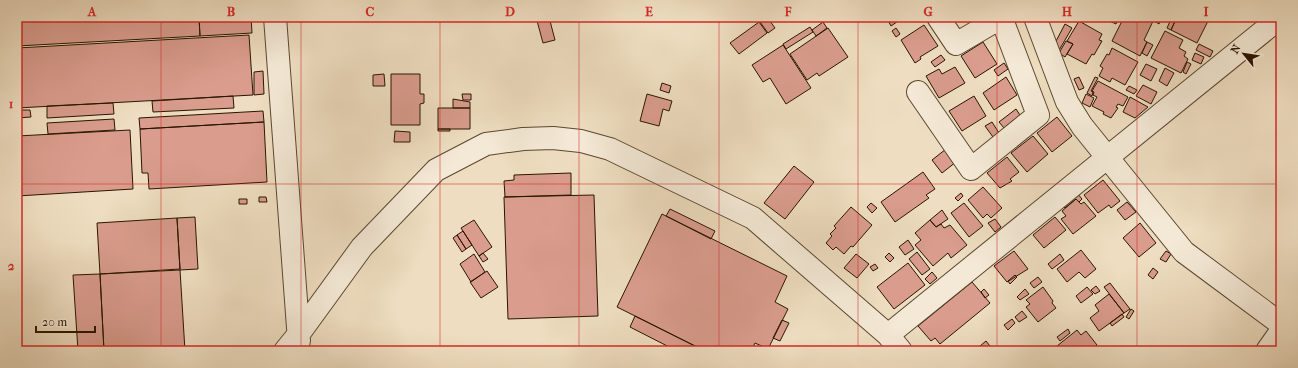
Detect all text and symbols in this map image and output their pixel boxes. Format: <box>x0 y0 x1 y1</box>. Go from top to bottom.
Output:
text: A <box>87 4 97 19</box>
text: B <box>227 4 236 19</box>
text: C <box>366 4 375 19</box>
text: D <box>505 4 515 19</box>
text: E <box>645 4 653 19</box>
text: F <box>784 4 792 19</box>
text: G <box>923 4 933 19</box>
text: H <box>1062 4 1073 19</box>
text: I <box>1203 4 1209 19</box>
north arrow <box>1224 34 1264 74</box>
text: N <box>1228 42 1244 56</box>
text: 1 <box>9 96 14 111</box>
text: 2 <box>8 258 15 273</box>
scale bar <box>36 308 95 334</box>
text: 20 m <box>42 315 67 329</box>

